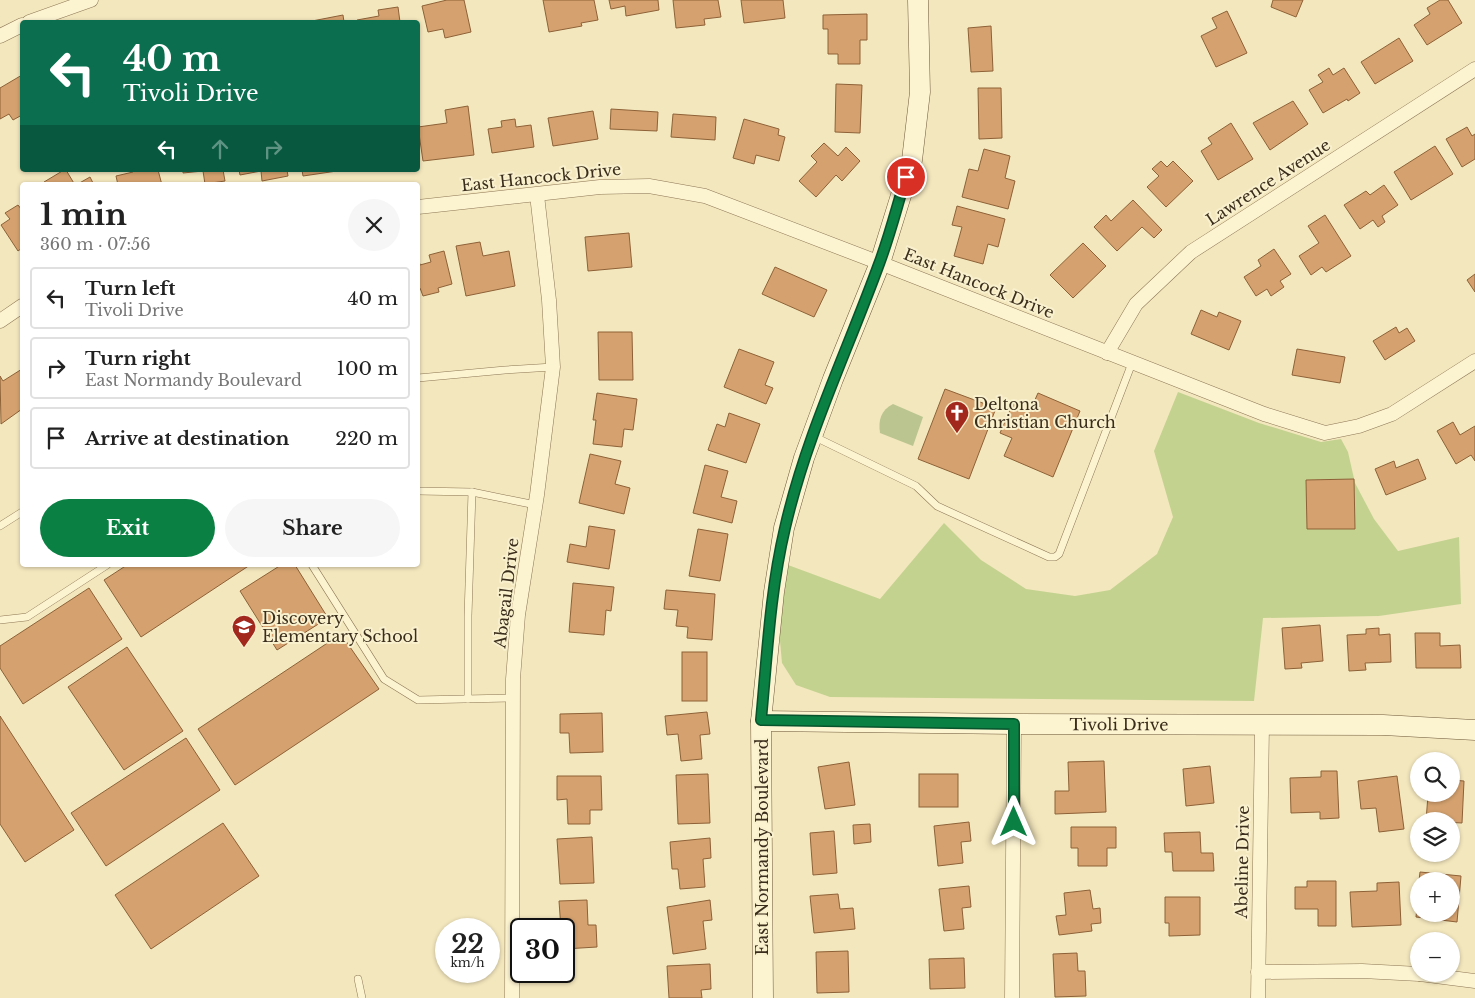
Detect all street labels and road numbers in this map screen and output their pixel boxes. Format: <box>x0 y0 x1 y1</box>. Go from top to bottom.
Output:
street label: Lawrence Avenue <box>1202 134 1334 230</box>
street label: East Hancock Drive <box>460 159 622 195</box>
street label: East Hancock Drive <box>901 244 1057 322</box>
street label: Abagail Drive <box>489 537 523 650</box>
street label: Tivoli Drive <box>1070 714 1168 734</box>
street label: East Normandy Boulevard <box>752 738 772 955</box>
street label: Abeline Drive <box>1231 805 1253 920</box>

